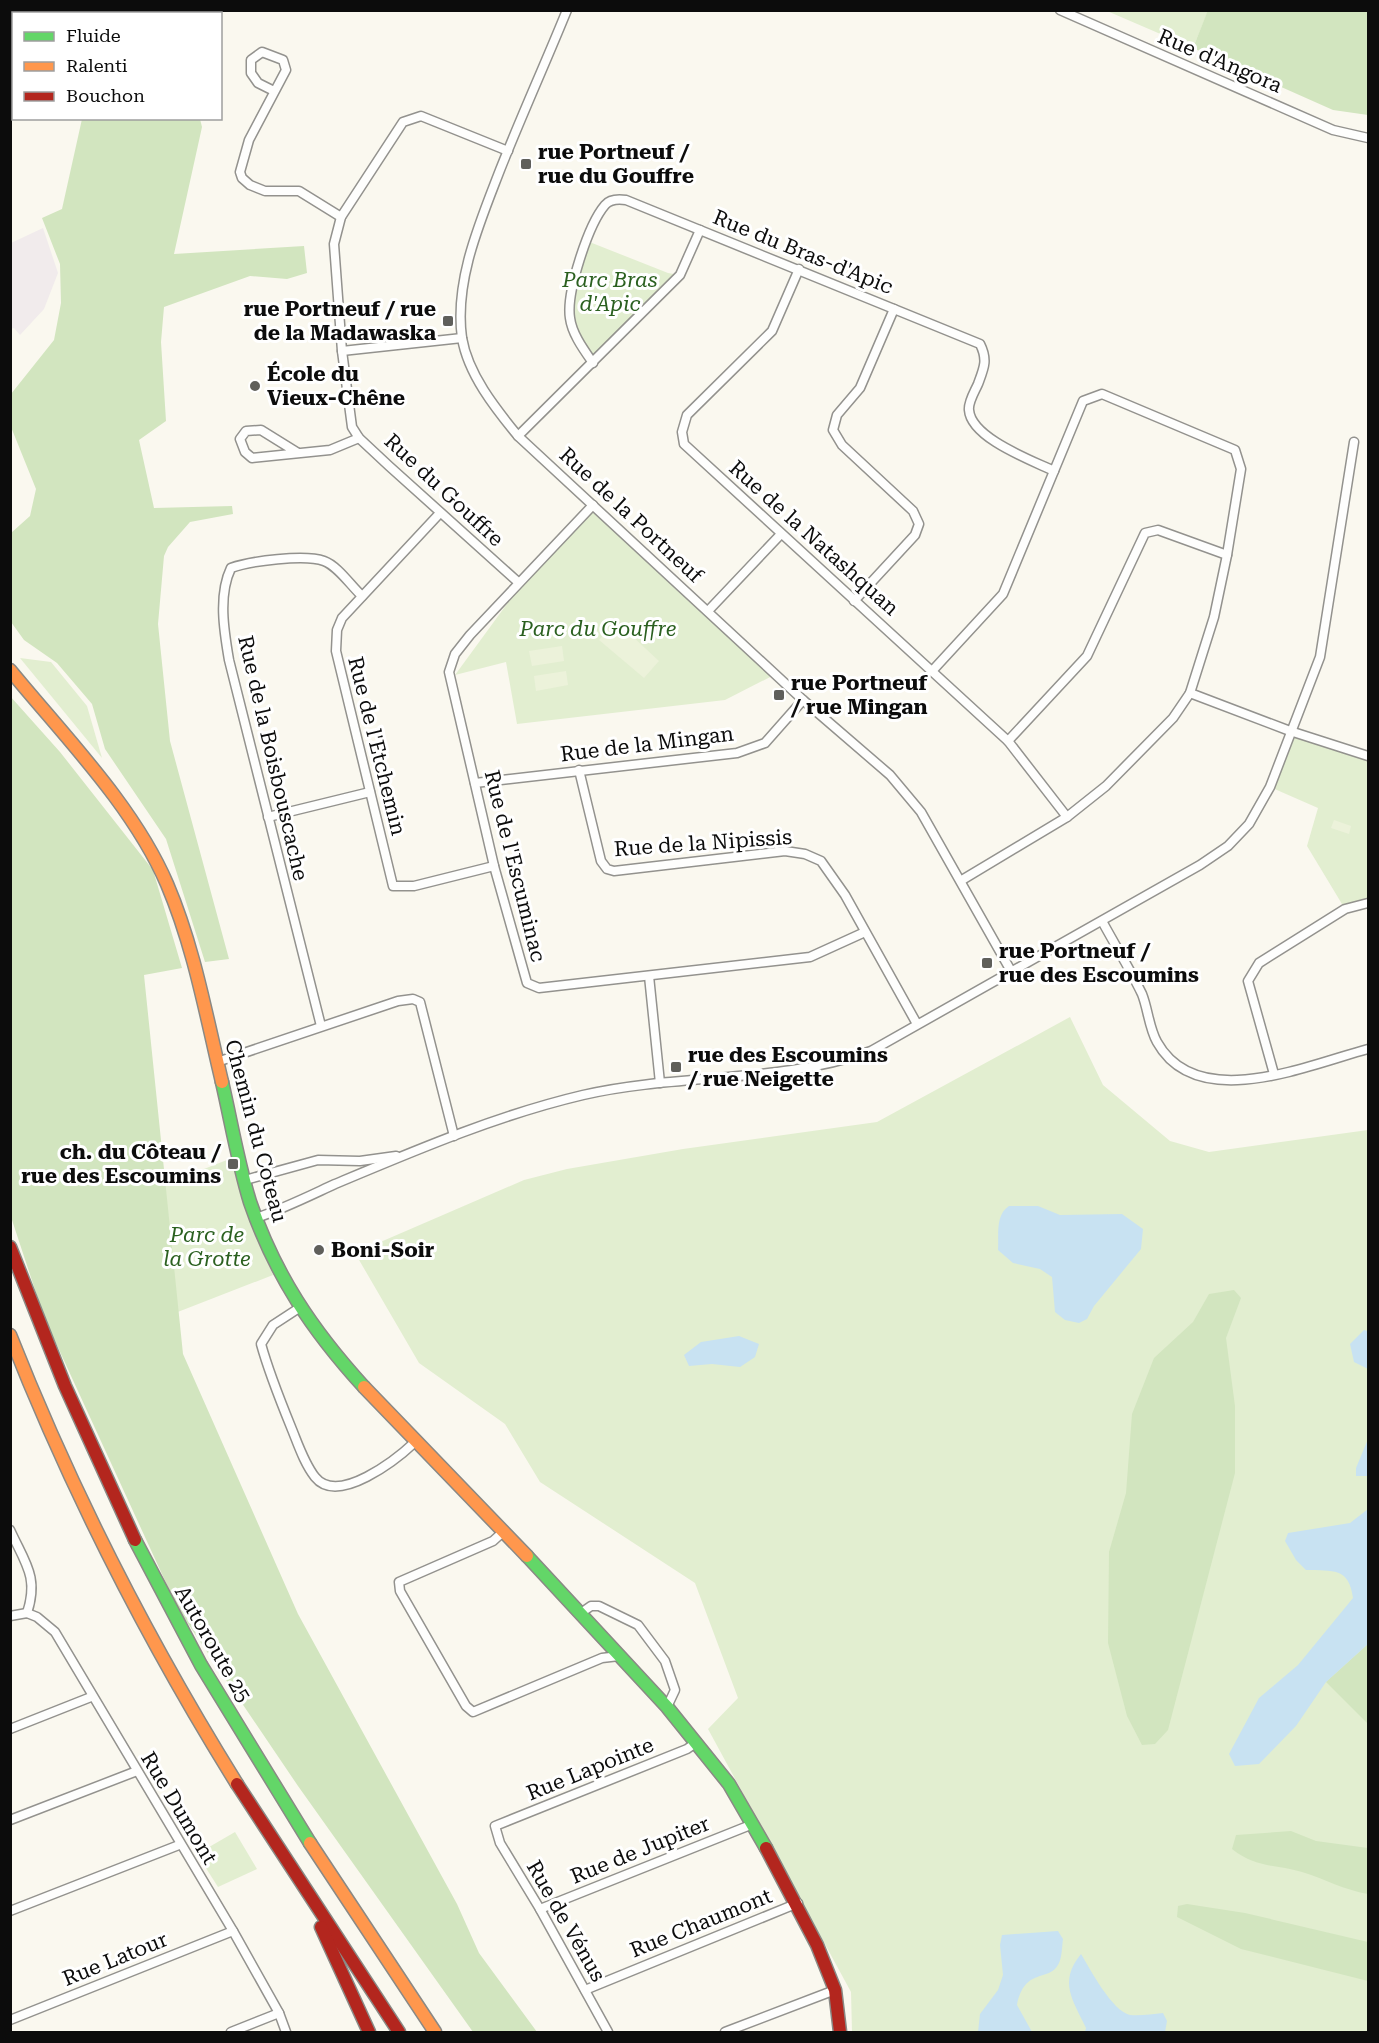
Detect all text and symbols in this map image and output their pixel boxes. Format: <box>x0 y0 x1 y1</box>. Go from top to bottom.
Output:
legend <box>12 12 222 120</box>
street label: Rue d'Angora <box>1154 24 1286 98</box>
text: Fluide <box>66 25 121 46</box>
text: Ralenti <box>66 55 128 76</box>
text: Bouchon <box>66 85 145 106</box>
place label: rue Portneuf / rue du Gouffre <box>538 140 694 188</box>
marker: rue Portneuf / rue du Gouffre <box>519 157 533 171</box>
street label: Rue du Bras-d'Apic <box>710 205 897 299</box>
park label: Parc Bras d'Apic <box>561 268 658 316</box>
place label: rue Portneuf / rue de la Madawaska <box>244 297 437 345</box>
marker: rue Portneuf / rue de la Madawaska <box>441 314 455 328</box>
place label: École du Vieux-Chêne <box>267 361 405 410</box>
marker: École du Vieux-Chêne <box>248 379 262 393</box>
street label: Rue du Gouffre <box>380 429 508 551</box>
street label: Rue de la Portneuf <box>555 443 708 588</box>
street label: Rue de la Natashquan <box>724 456 904 621</box>
park label: Parc du Gouffre <box>519 617 676 641</box>
street label: Rue de la Boisbouscache <box>233 633 313 883</box>
street label: Rue de l'Etchemin <box>343 654 411 838</box>
place label: rue Portneuf / rue Mingan <box>790 671 928 719</box>
marker: rue Portneuf / rue Mingan <box>772 688 786 702</box>
street label: Rue de la Mingan <box>559 721 735 767</box>
street label: Rue de l'Escuminac <box>480 768 550 965</box>
street label: Rue de la Nipissis <box>613 825 793 861</box>
place label: rue Portneuf / rue des Escoumins <box>999 939 1199 987</box>
marker: rue Portneuf / rue des Escoumins <box>980 956 994 970</box>
street label: Chemin du Coteau <box>220 1037 292 1225</box>
place label: rue des Escoumins / rue Neigette <box>687 1043 888 1091</box>
marker: rue des Escoumins / rue Neigette <box>669 1060 683 1074</box>
place label: ch. du Côteau / rue des Escoumins <box>21 1140 222 1188</box>
marker: ch. du Côteau / rue des Escoumins <box>226 1157 240 1171</box>
park label: Parc de la Grotte <box>163 1223 251 1271</box>
place label: Boni-Soir <box>331 1238 435 1262</box>
marker: Boni-Soir <box>312 1243 326 1257</box>
street label: Autoroute 25 <box>170 1581 256 1707</box>
street label: Rue Lapointe <box>523 1733 657 1805</box>
street label: Rue Dumont <box>136 1747 222 1869</box>
street label: Rue de Jupiter <box>567 1811 713 1889</box>
street label: Rue de Vénus <box>522 1856 610 1986</box>
street label: Rue Chaumont <box>627 1884 775 1962</box>
street label: Rue Latour <box>59 1927 171 1991</box>

